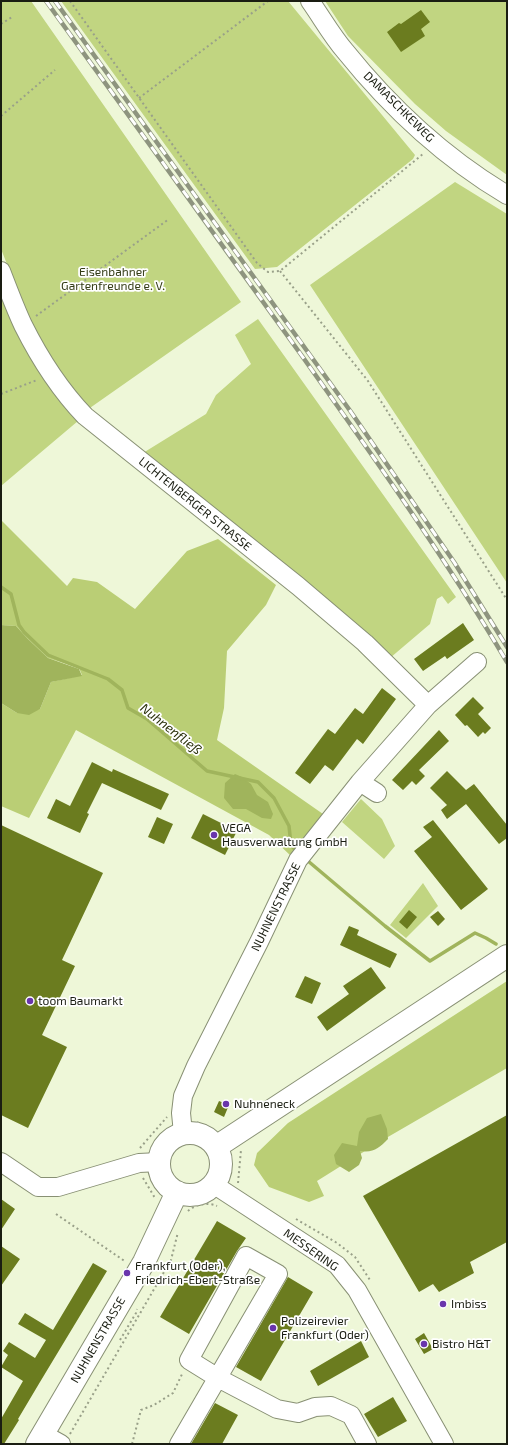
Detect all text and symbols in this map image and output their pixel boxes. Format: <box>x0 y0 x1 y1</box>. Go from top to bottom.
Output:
street label: DAMASCHKEWEG <box>361 69 437 145</box>
park label: Eisenbahner Gartenfreunde e. V. <box>61 265 165 293</box>
street label: LICHTENBERGER STRASSE <box>136 454 254 554</box>
water label: Nuhnenfließ <box>137 700 205 758</box>
place label: VEGA Hausverwaltung GmbH <box>222 821 348 849</box>
marker: VEGA Hausverwaltung GmbH <box>209 830 219 840</box>
street label: NUHNENSTRASSE <box>248 860 304 954</box>
place label: toom Baumarkt <box>38 994 123 1008</box>
marker: toom Baumarkt <box>25 996 35 1006</box>
place label: Nuhneneck <box>234 1097 295 1111</box>
marker: Nuhneneck <box>221 1099 231 1109</box>
street label: MESSERING <box>281 1226 341 1274</box>
place label: Frankfurt (Oder), Friedrich-Ebert-Straße <box>135 1259 260 1287</box>
marker: Frankfurt (Oder), Friedrich-Ebert-Straße <box>122 1268 132 1278</box>
street label: NUHNENSTRASSE <box>68 1294 128 1386</box>
place label: Imbiss <box>451 1297 487 1311</box>
marker: Imbiss <box>438 1299 448 1309</box>
place label: Polizeirevier Frankfurt (Oder) <box>281 1314 369 1342</box>
marker: Polizeirevier Frankfurt (Oder) <box>268 1323 278 1333</box>
place label: Bistro H&T <box>432 1337 491 1351</box>
marker: Bistro H&T <box>419 1339 429 1349</box>

